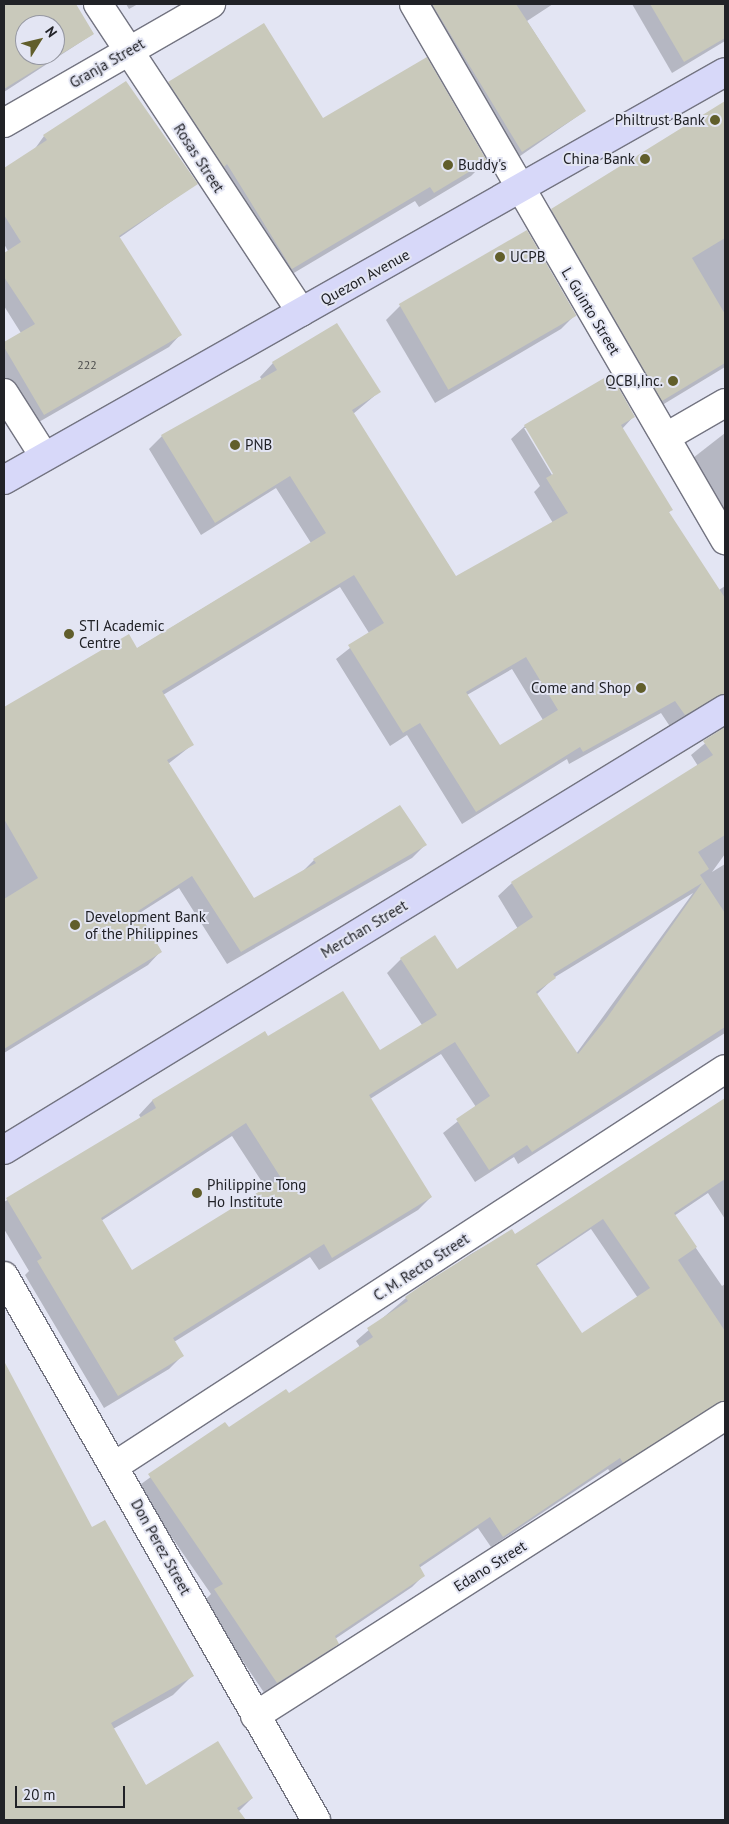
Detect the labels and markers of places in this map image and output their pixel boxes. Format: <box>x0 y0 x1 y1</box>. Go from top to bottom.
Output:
place label: Philtrust Bank <box>615 111 705 129</box>
marker: Philtrust Bank <box>709 114 721 126</box>
place label: China Bank <box>563 150 635 168</box>
marker: China Bank <box>639 153 651 165</box>
place label: Buddy's <box>458 156 507 174</box>
marker: Buddy's <box>442 159 454 171</box>
place label: UCPB <box>510 248 545 266</box>
marker: UCPB <box>494 251 506 263</box>
place label: QCBI,Inc. <box>605 372 663 390</box>
marker: QCBI,Inc. <box>667 375 679 387</box>
place label: PNB <box>245 436 272 454</box>
marker: PNB <box>229 439 241 451</box>
place label: STI Academic Centre <box>79 616 165 651</box>
marker: STI Academic Centre <box>63 628 75 640</box>
place label: Come and Shop <box>531 679 631 697</box>
marker: Come and Shop <box>635 682 647 694</box>
place label: Development Bank of the Philippines <box>85 907 206 942</box>
marker: Development Bank of the Philippines <box>69 919 81 931</box>
place label: Philippine Tong Ho Institute <box>207 1175 307 1210</box>
marker: Philippine Tong Ho Institute <box>191 1187 203 1199</box>

